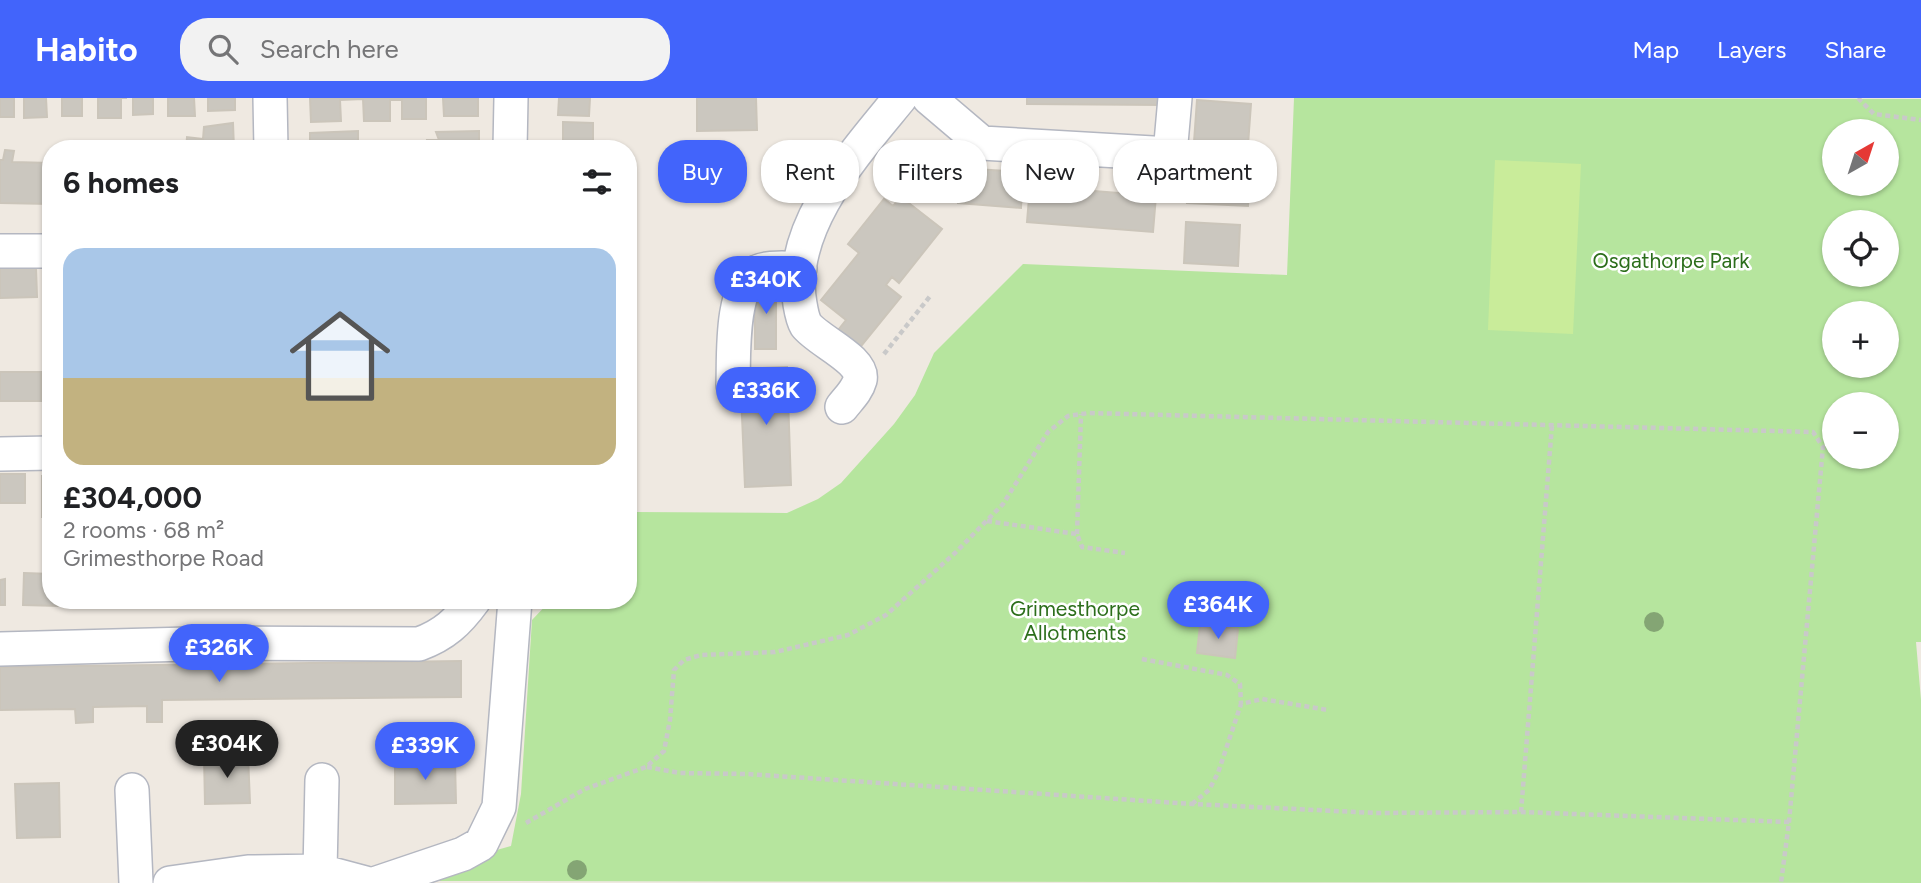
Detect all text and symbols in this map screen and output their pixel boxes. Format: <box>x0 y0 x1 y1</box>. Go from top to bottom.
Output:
search box <box>180 18 670 81</box>
text: Habito <box>35 30 138 69</box>
icon: search <box>204 30 242 68</box>
text: Search here <box>260 33 399 65</box>
text: Map <box>1632 35 1679 64</box>
text: Layers <box>1717 35 1786 64</box>
text: Share <box>1824 35 1886 64</box>
north arrow <box>1822 119 1899 196</box>
map controls <box>1822 119 1899 469</box>
chip: Buy <box>658 140 747 203</box>
chip: Rent <box>761 140 859 203</box>
chip: Filters <box>873 140 987 203</box>
chip: New <box>1001 140 1099 203</box>
chip: Apartment <box>1113 140 1277 203</box>
icon: filters <box>578 163 616 201</box>
text: 6 homes <box>63 164 179 201</box>
button: locate <box>1822 210 1899 287</box>
park label: Osgathorpe Park <box>1592 248 1750 273</box>
pin: £340K <box>717 256 815 316</box>
text: £340K <box>730 265 802 293</box>
icon: home <box>277 293 403 419</box>
button: + <box>1822 301 1899 378</box>
pin: £336K <box>717 368 815 427</box>
text: £336K <box>732 376 800 404</box>
button: − <box>1822 392 1899 469</box>
text: £304,000 <box>63 479 202 516</box>
text: 2 rooms · 68 m² <box>63 516 224 544</box>
text: Grimesthorpe Road <box>63 544 264 572</box>
pin: £364K <box>1169 582 1267 641</box>
text: £364K <box>1183 590 1253 618</box>
park label: Grimesthorpe Allotments <box>1010 596 1140 645</box>
pin: £326K <box>170 624 268 684</box>
text: £326K <box>185 633 253 661</box>
pin: £304K <box>178 720 276 780</box>
pin: £339K <box>376 722 474 782</box>
text: £304K <box>191 729 263 757</box>
text: £339K <box>391 731 459 759</box>

